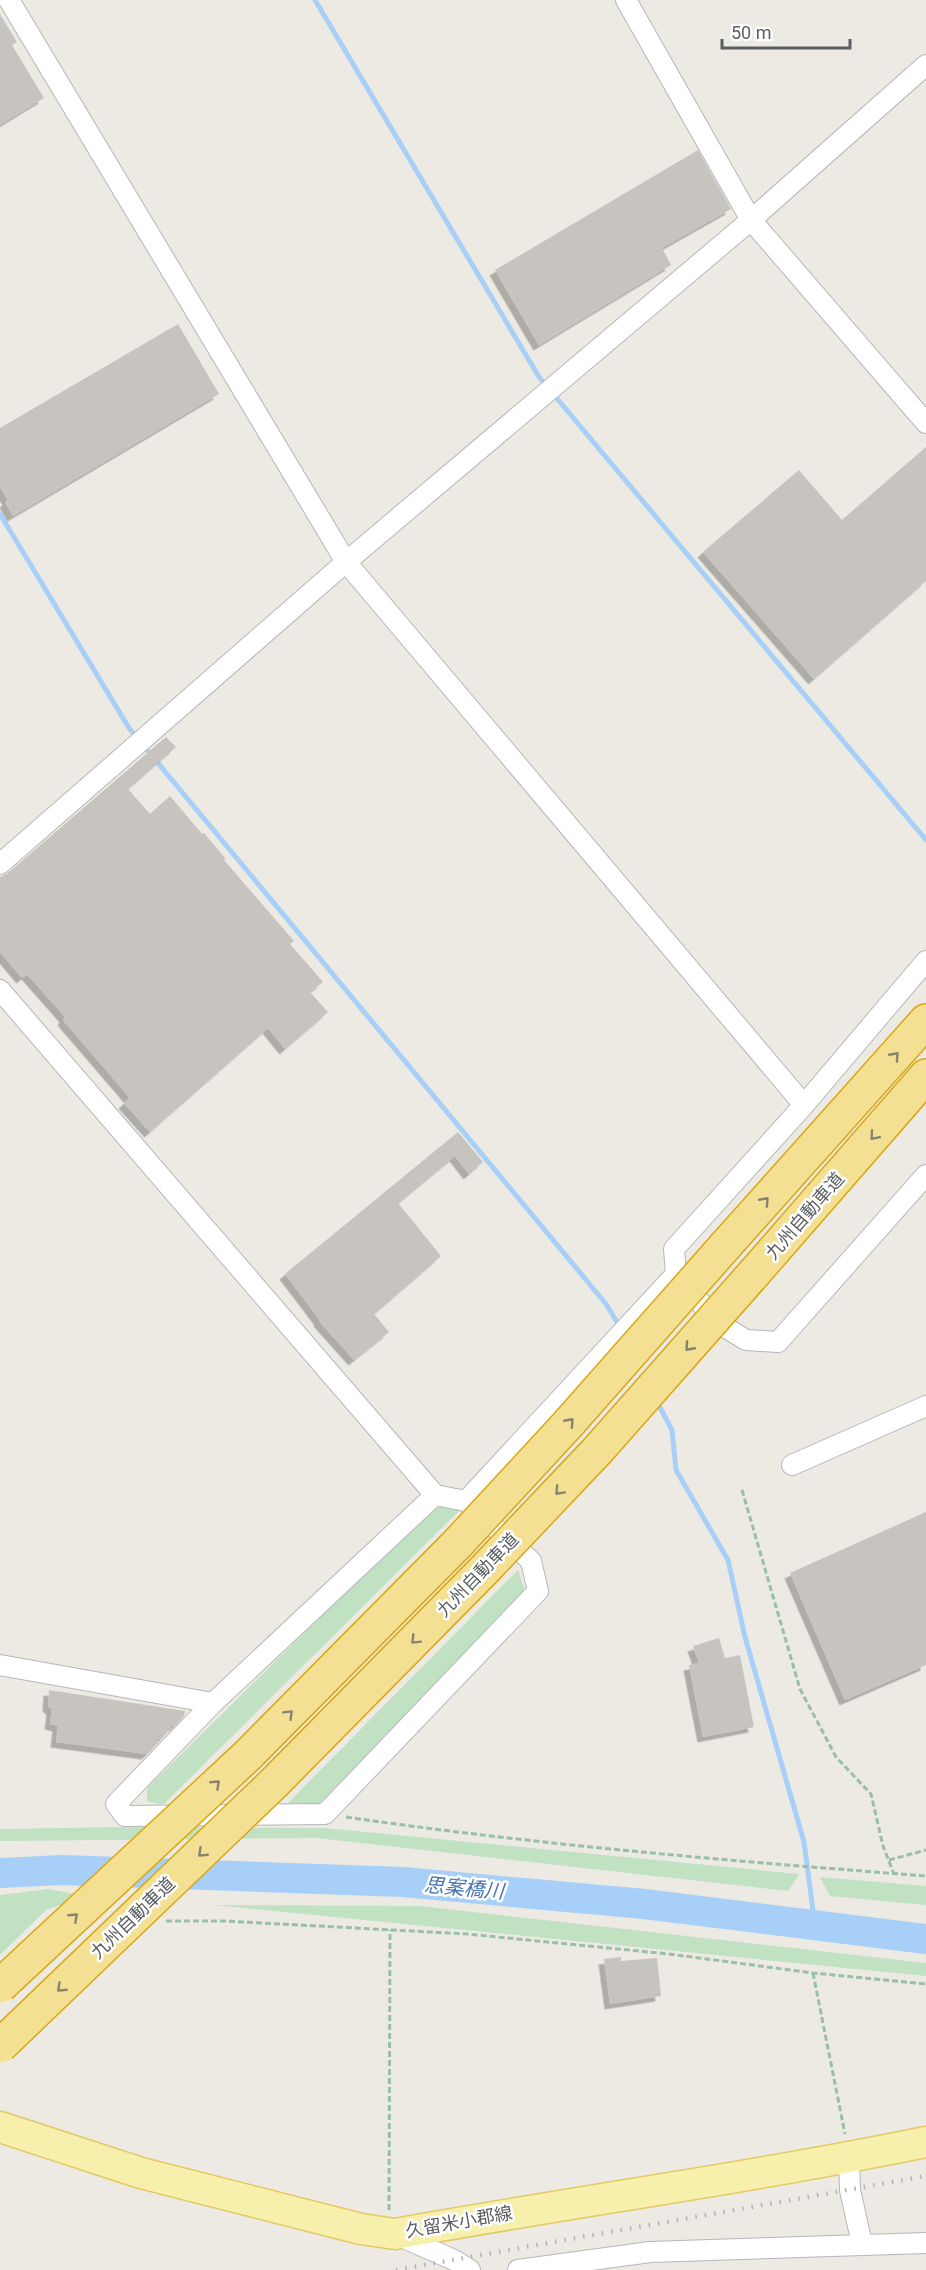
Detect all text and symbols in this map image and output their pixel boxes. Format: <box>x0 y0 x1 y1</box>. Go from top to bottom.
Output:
scale bar <box>722 12 850 50</box>
text: 50 m <box>731 22 771 43</box>
one-way arrow <box>888 1052 899 1062</box>
one-way arrow <box>870 1129 881 1140</box>
street label: 九州自動車道 <box>761 1168 848 1263</box>
one-way arrow <box>758 1197 769 1208</box>
one-way arrow <box>685 1340 696 1351</box>
one-way arrow <box>563 1418 574 1429</box>
one-way arrow <box>555 1484 566 1495</box>
street label: 九州自動車道 <box>433 1529 523 1621</box>
one-way arrow <box>411 1633 422 1644</box>
one-way arrow <box>281 1710 292 1721</box>
one-way arrow <box>210 1780 220 1791</box>
one-way arrow <box>198 1845 209 1856</box>
street label: 九州自動車道 <box>87 1873 179 1963</box>
water label: 思案橋川 <box>423 1873 507 1904</box>
one-way arrow <box>67 1913 77 1924</box>
one-way arrow <box>58 1980 69 1991</box>
street label: 久留米小郡線 <box>404 2202 514 2241</box>

